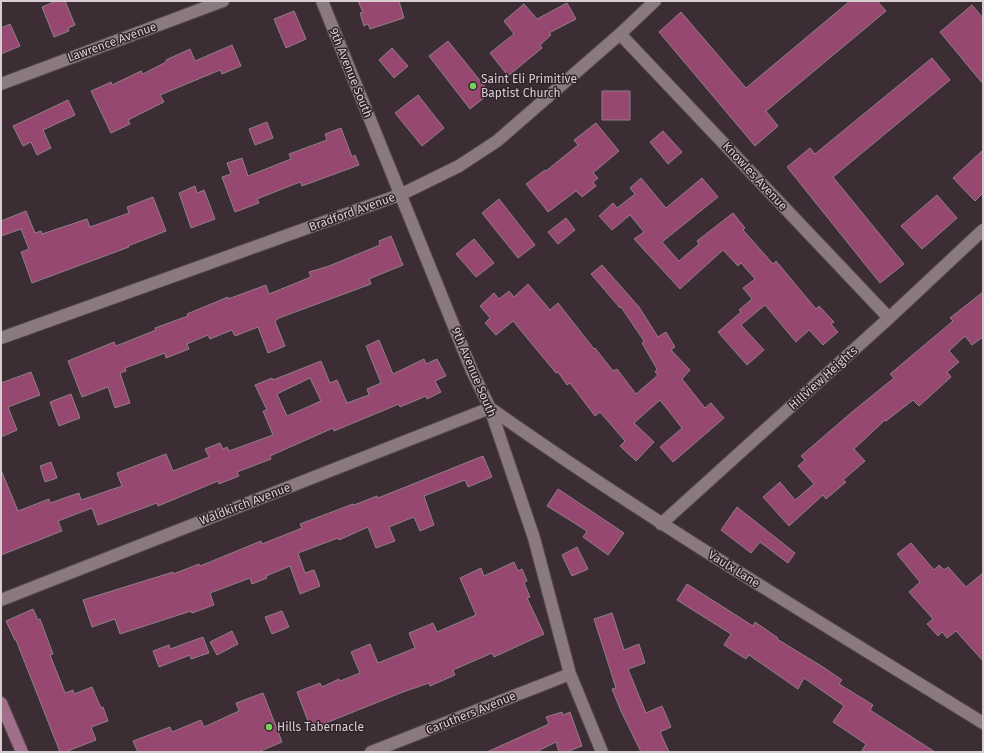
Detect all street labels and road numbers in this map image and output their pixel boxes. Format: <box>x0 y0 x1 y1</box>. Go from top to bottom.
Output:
street label: Lawrence Avenue <box>66 19 158 65</box>
street label: 9th Avenue South <box>327 26 375 120</box>
street label: Knowles Avenue <box>720 139 790 213</box>
street label: Bradford Avenue <box>307 190 397 234</box>
street label: 9th Avenue South <box>449 325 499 419</box>
street label: Hillview Heights <box>786 343 860 412</box>
street label: Waldkirch Avenue <box>198 480 292 528</box>
street label: Vaulx Lane <box>706 548 762 590</box>
street label: Caruthers Avenue <box>424 689 518 737</box>

